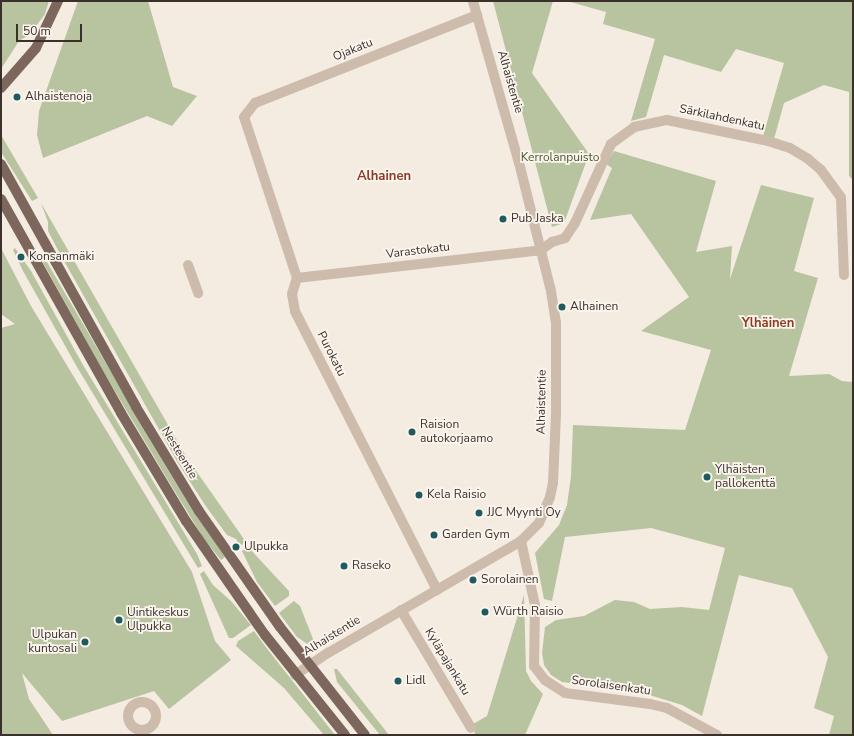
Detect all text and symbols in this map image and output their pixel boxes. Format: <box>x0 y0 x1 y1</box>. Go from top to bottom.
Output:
scale bar <box>18 16 84 42</box>
text: 50 m <box>23 23 51 39</box>
street label: Ojakatu <box>331 36 375 64</box>
street label: Alhaistentie <box>494 49 526 115</box>
place label: Alhaistenoja <box>25 90 92 104</box>
marker: Alhaistenoja <box>12 92 22 102</box>
street label: Särkilahdenkatu <box>678 102 766 134</box>
park label: Kerrolanpuisto <box>521 151 599 165</box>
district label: Alhainen <box>357 168 411 184</box>
place label: Pub Jaska <box>511 212 564 226</box>
marker: Pub Jaska <box>498 214 508 224</box>
street label: Varastokatu <box>385 240 451 262</box>
place label: Konsanmäki <box>29 250 94 264</box>
marker: Konsanmäki <box>16 252 26 262</box>
place label: Alhainen <box>570 300 618 314</box>
marker: Alhainen <box>557 302 567 312</box>
district label: Ylhäinen <box>742 315 794 331</box>
street label: Purokatu <box>314 329 348 379</box>
street label: Alhaistentie <box>534 370 550 434</box>
place label: Raision autokorjaamo <box>420 418 493 446</box>
street label: Nesteentie <box>158 424 200 482</box>
marker: Raision autokorjaamo <box>407 427 417 437</box>
place label: Ylhäisten pallokenttä <box>715 463 776 491</box>
marker: Ylhäisten pallokenttä <box>702 472 712 482</box>
place label: Kela Raisio <box>427 488 486 502</box>
marker: Kela Raisio <box>414 490 424 500</box>
place label: JJC Myynti Oy <box>487 506 561 520</box>
marker: JJC Myynti Oy <box>474 508 484 518</box>
place label: Garden Gym <box>442 528 510 542</box>
marker: Garden Gym <box>429 530 439 540</box>
place label: Ulpukka <box>244 540 288 554</box>
marker: Ulpukka <box>231 542 241 552</box>
place label: Raseko <box>352 559 391 573</box>
marker: Raseko <box>339 561 349 571</box>
place label: Sorolainen <box>481 573 539 587</box>
marker: Sorolainen <box>468 575 478 585</box>
place label: Würth Raisio <box>493 605 563 619</box>
place label: Uintikeskus Ulpukka <box>127 606 189 634</box>
marker: Würth Raisio <box>480 607 490 617</box>
street label: Alhaistentie <box>301 613 363 659</box>
marker: Uintikeskus Ulpukka <box>114 615 124 625</box>
street label: Kyläpajankatu <box>421 626 473 698</box>
place label: Ulpukan kuntosali <box>28 628 77 656</box>
marker: Ulpukan kuntosali <box>80 637 90 647</box>
street label: Sorolaisenkatu <box>570 673 652 699</box>
place label: Lidl <box>406 674 426 688</box>
marker: Lidl <box>393 676 403 686</box>

